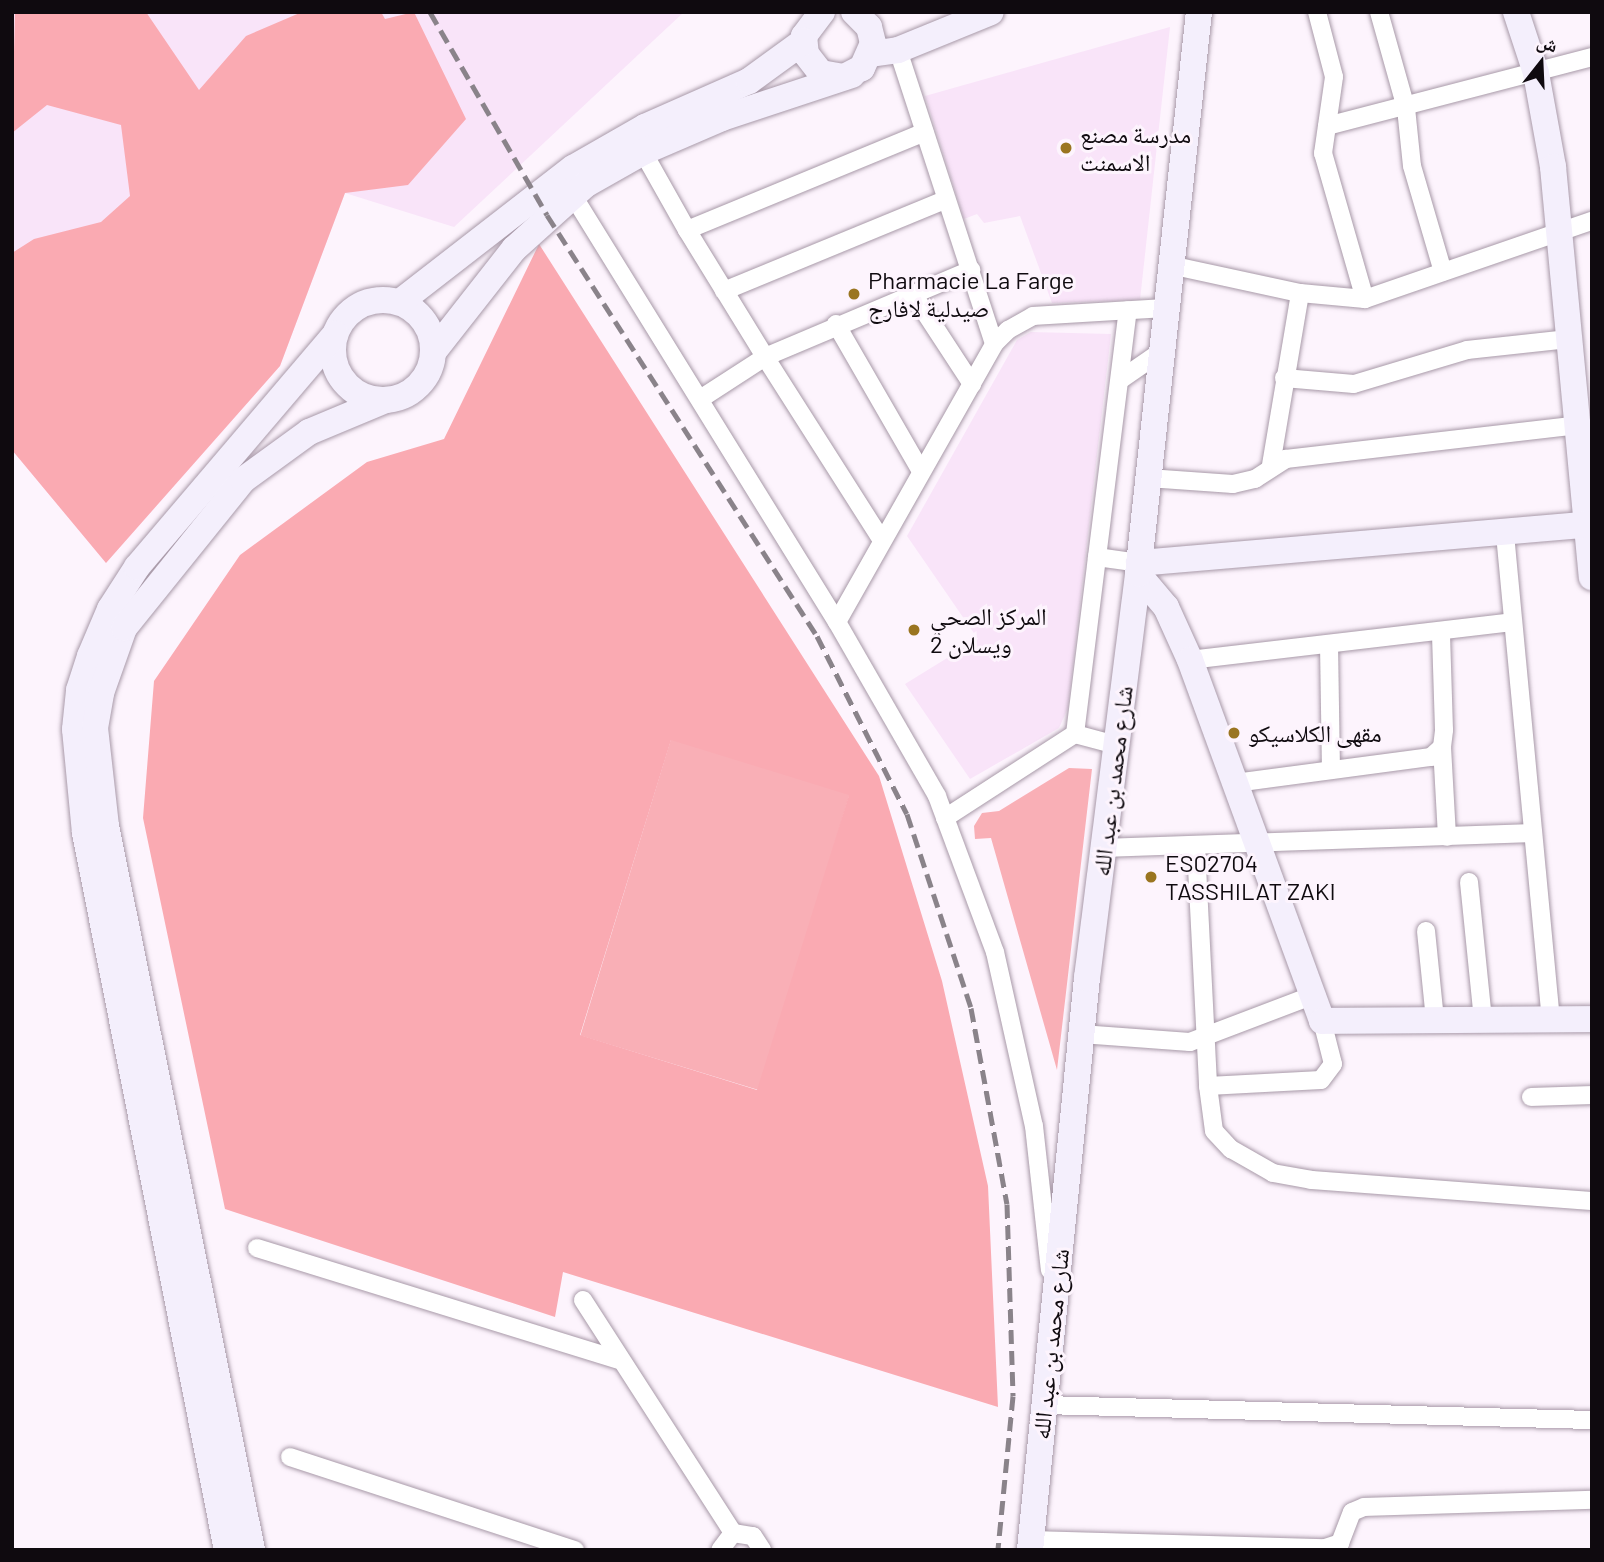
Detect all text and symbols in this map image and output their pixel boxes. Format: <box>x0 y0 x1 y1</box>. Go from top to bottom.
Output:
north arrow <box>1506 28 1576 98</box>
text: ش <box>1534 28 1561 57</box>
place label: مدرسة مصنع الاسمنت <box>1080 120 1191 176</box>
marker: مدرسة مصنع الاسمنت <box>1058 140 1074 156</box>
place label: Pharmacie La Farge صيدلية لافارج <box>868 266 1074 322</box>
marker: Pharmacie La Farge صيدلية لافارج <box>846 286 862 302</box>
place label: المركز الصحي ويسلان 2 <box>930 602 1047 658</box>
marker: المركز الصحي ويسلان 2 <box>904 620 924 640</box>
street label: شارع محمد بن عبد الله <box>1086 684 1138 878</box>
place label: مقهى الكلاسيكو <box>1248 719 1382 747</box>
marker: مقهى الكلاسيكو <box>1226 725 1242 741</box>
place label: ES02704 TASSHILAT ZAKI <box>1165 849 1336 905</box>
marker: ES02704 TASSHILAT ZAKI <box>1143 869 1159 885</box>
street label: شارع محمد بن عبد الله <box>1026 1247 1074 1441</box>

